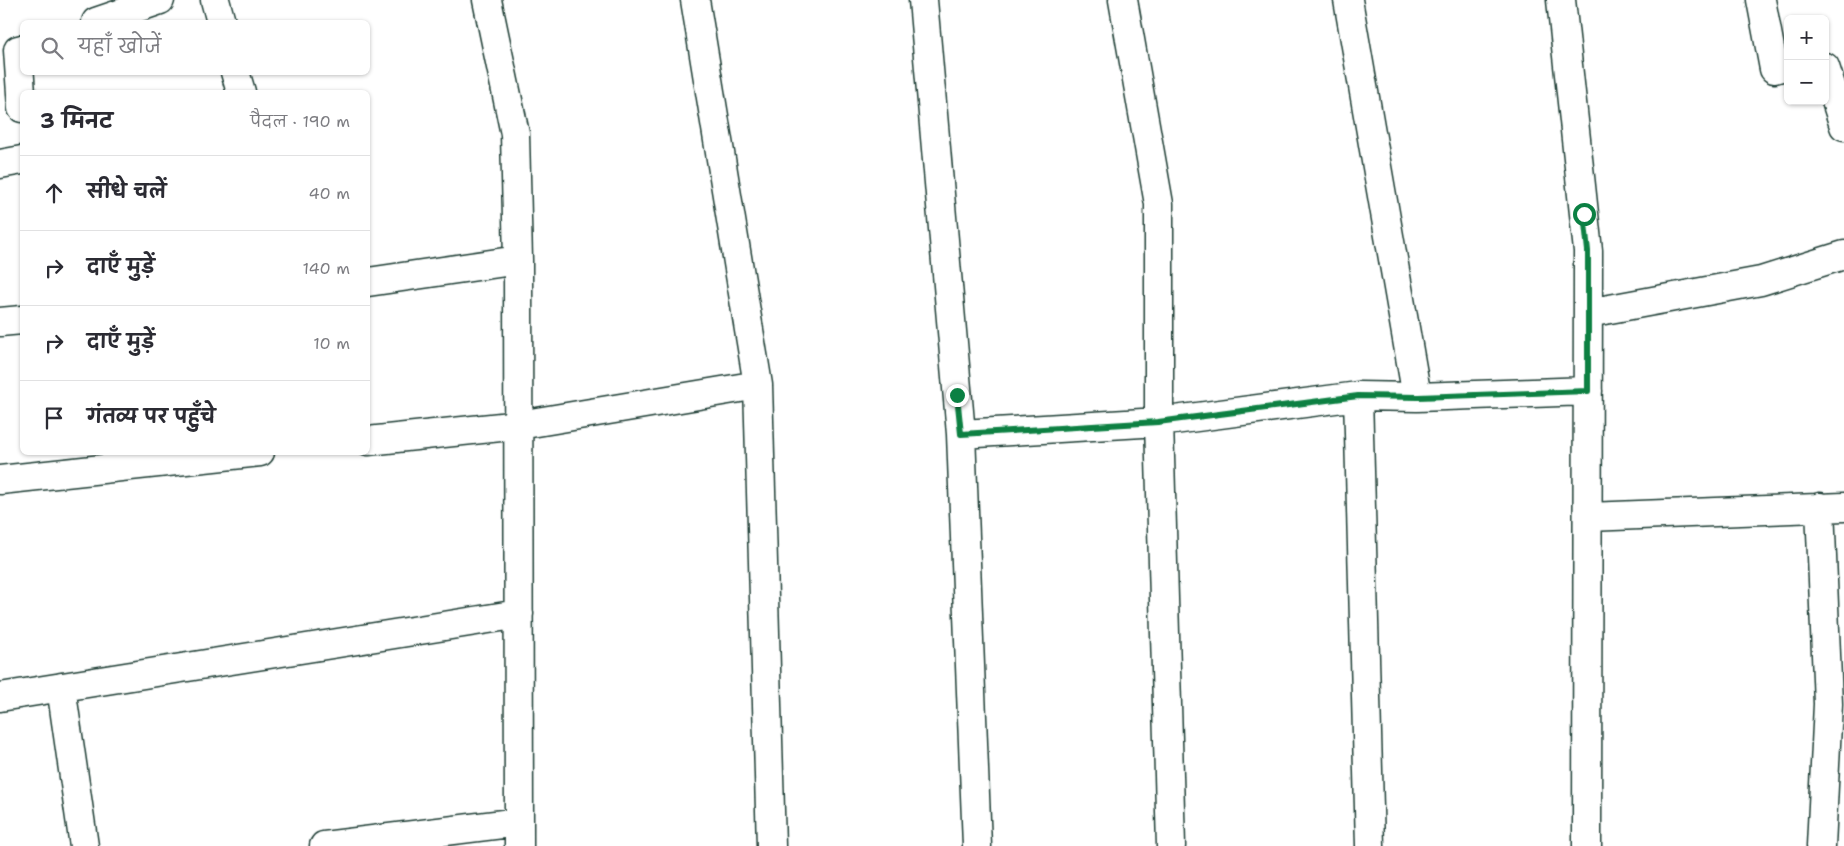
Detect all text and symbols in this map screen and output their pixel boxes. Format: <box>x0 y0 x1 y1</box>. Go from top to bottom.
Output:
map controls <box>1784 15 1829 105</box>
button: + <box>1784 15 1829 60</box>
search box <box>20 20 370 75</box>
icon: search <box>38 34 66 62</box>
text: यहाँ खोजें <box>78 34 161 59</box>
button: − <box>1784 60 1829 105</box>
text: 3 मिनट <box>40 107 113 135</box>
text: पैदल · 190 m <box>250 111 350 132</box>
icon: ahead <box>40 179 68 207</box>
text: सीधे चलें <box>87 179 166 204</box>
text: 40 m <box>308 183 350 204</box>
route start <box>1573 203 1596 226</box>
icon: right <box>40 254 68 282</box>
text: दाएँ मुड़ें <box>87 254 155 279</box>
text: 140 m <box>303 258 350 279</box>
icon: right <box>40 329 68 357</box>
text: दाएँ मुड़ें <box>87 329 155 354</box>
text: 10 m <box>313 333 350 354</box>
route end <box>946 384 969 407</box>
icon: arrive <box>40 404 68 432</box>
text: गंतव्य पर पहुँचे <box>87 404 216 429</box>

